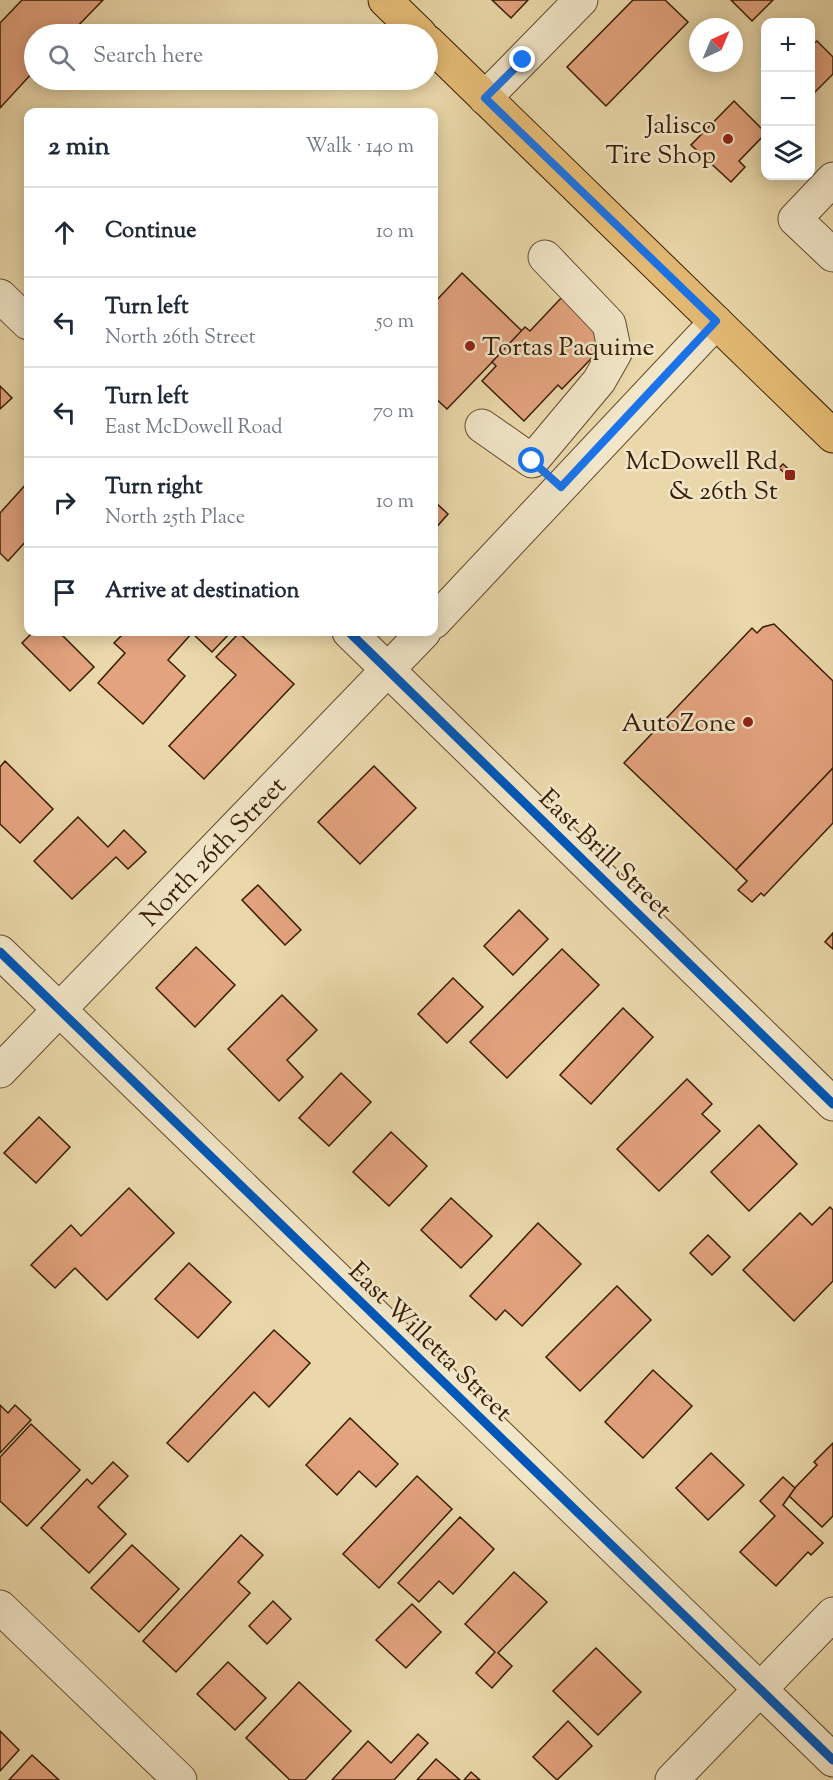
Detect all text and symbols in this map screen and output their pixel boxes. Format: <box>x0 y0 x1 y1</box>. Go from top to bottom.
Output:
north arrow <box>689 18 743 72</box>
map controls <box>761 18 815 180</box>
button: + <box>761 18 815 72</box>
search box <box>24 24 438 90</box>
icon: search <box>45 41 78 74</box>
text: Search here <box>93 41 203 73</box>
route end <box>509 46 535 72</box>
button: − <box>761 72 815 126</box>
place label: Jalisco Tire Shop <box>605 108 716 175</box>
button: layers <box>761 126 815 180</box>
text: 2 min <box>48 129 110 166</box>
marker: Jalisco Tire Shop <box>721 132 735 146</box>
text: Walk · 140 m <box>305 133 414 162</box>
icon: ahead <box>48 216 81 249</box>
text: Continue <box>105 216 196 248</box>
text: 10 m <box>376 218 414 247</box>
text: Turn left <box>105 292 188 324</box>
icon: left <box>48 306 81 339</box>
text: 50 m <box>376 308 414 337</box>
text: North 26th Street <box>105 324 256 353</box>
place label: Tortas Paquime <box>482 330 655 367</box>
marker: Tortas Paquime <box>463 339 477 353</box>
text: Turn left <box>105 382 188 414</box>
icon: left <box>48 396 81 429</box>
text: 70 m <box>373 398 414 427</box>
text: East McDowell Road <box>105 414 283 443</box>
place label: McDowell Rd & 26th St <box>625 444 778 511</box>
route start <box>518 447 544 473</box>
marker: McDowell Rd & 26th St <box>783 468 797 482</box>
text: Turn right <box>105 472 202 504</box>
icon: right <box>48 486 81 519</box>
text: 10 m <box>376 488 414 517</box>
text: North 25th Place <box>105 504 245 533</box>
icon: arrive <box>48 576 81 609</box>
text: Arrive at destination <box>105 576 300 608</box>
place label: AutoZone <box>622 706 736 743</box>
marker: AutoZone <box>741 715 755 729</box>
street label: North 26th Street <box>133 769 296 936</box>
street label: East Brill Street <box>529 781 679 928</box>
street label: East Willetta Street <box>339 1255 520 1431</box>

